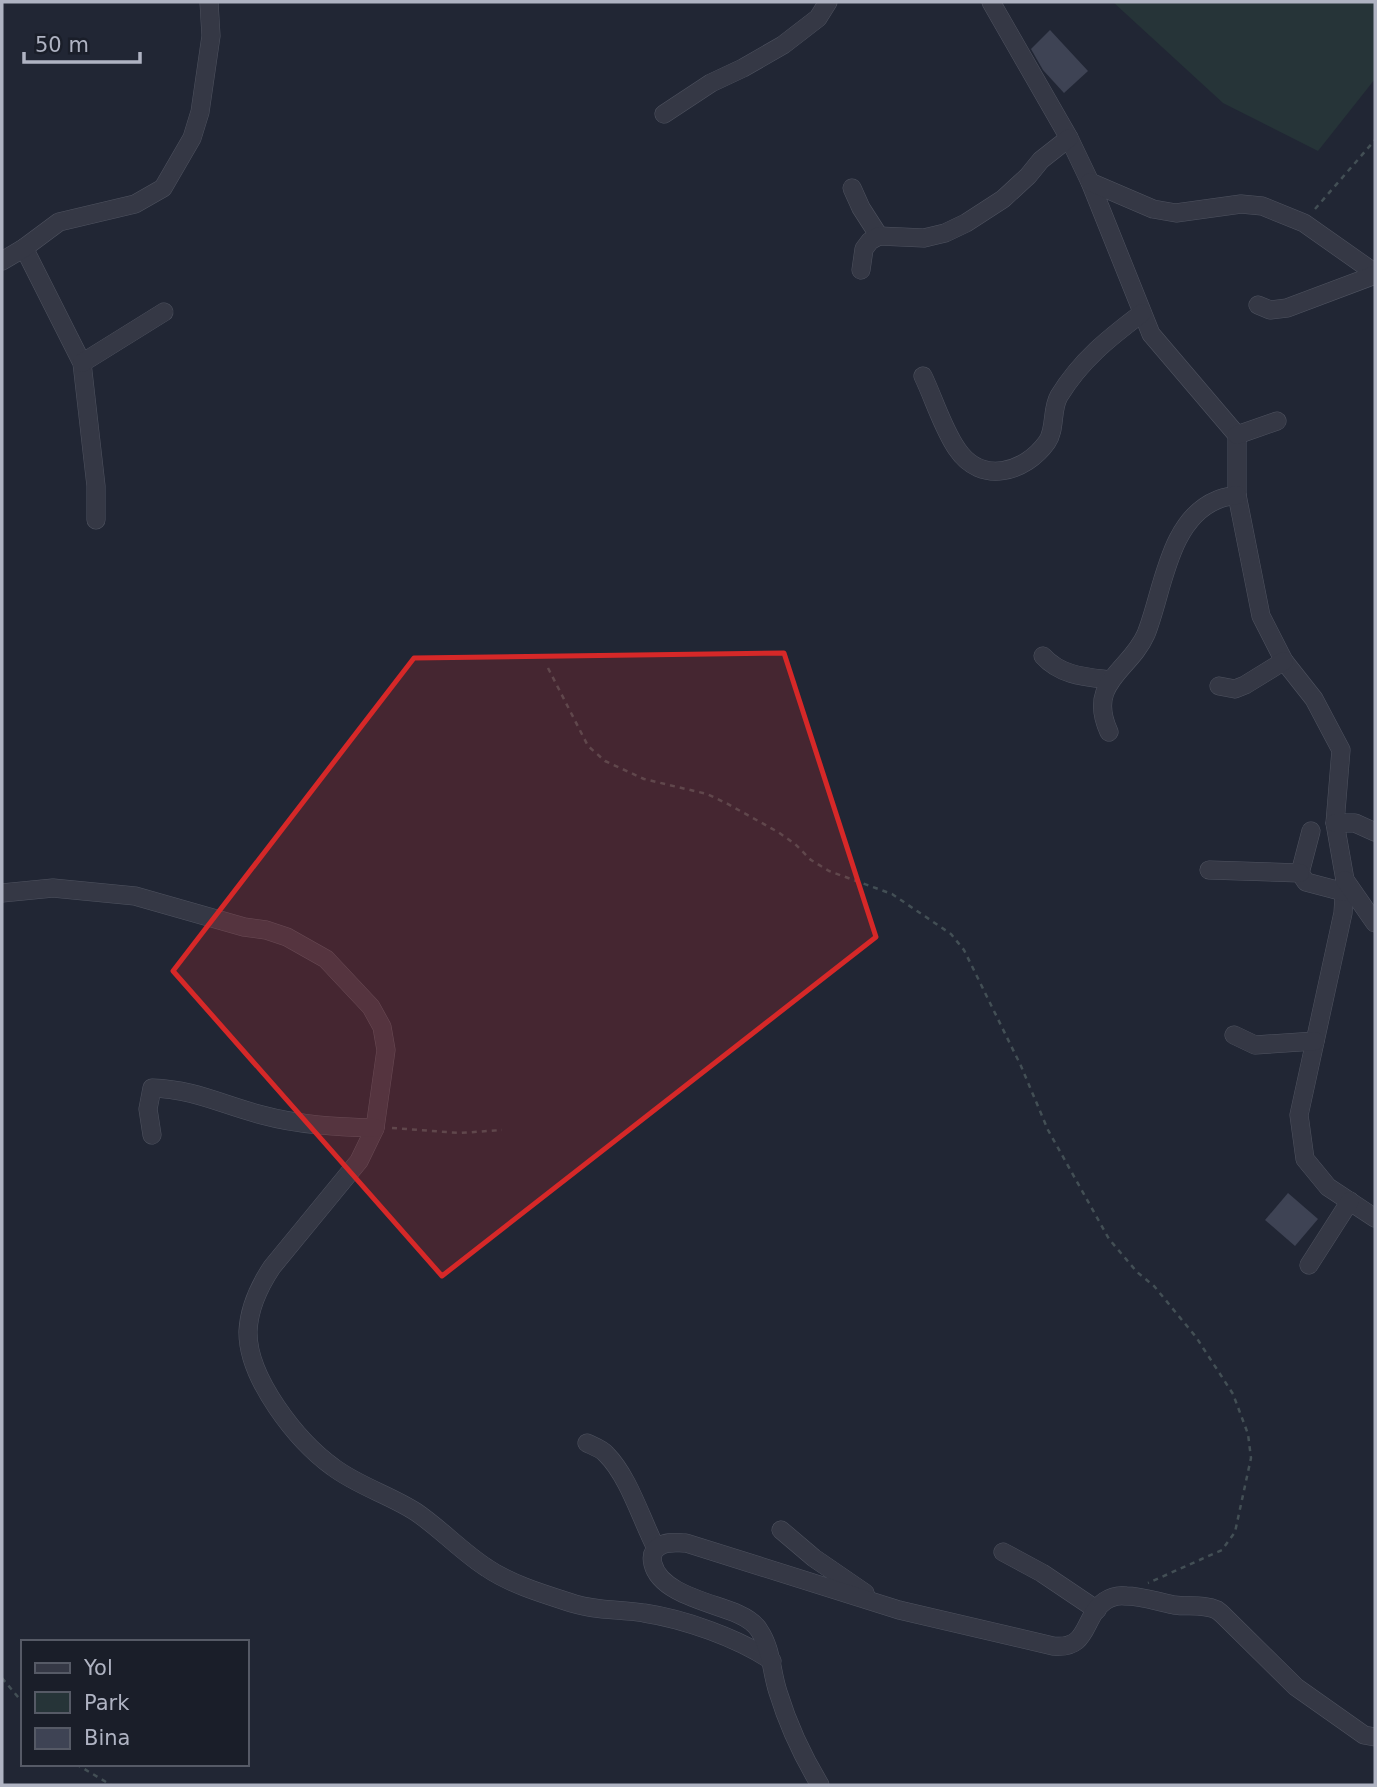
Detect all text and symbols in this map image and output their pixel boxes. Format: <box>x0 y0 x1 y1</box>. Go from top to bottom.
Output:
scale bar <box>24 21 140 65</box>
text: 50 m <box>35 33 89 57</box>
legend <box>21 1640 248 1766</box>
text: Yol <box>83 1656 113 1680</box>
text: Park <box>84 1691 130 1715</box>
text: Bina <box>84 1726 130 1750</box>

